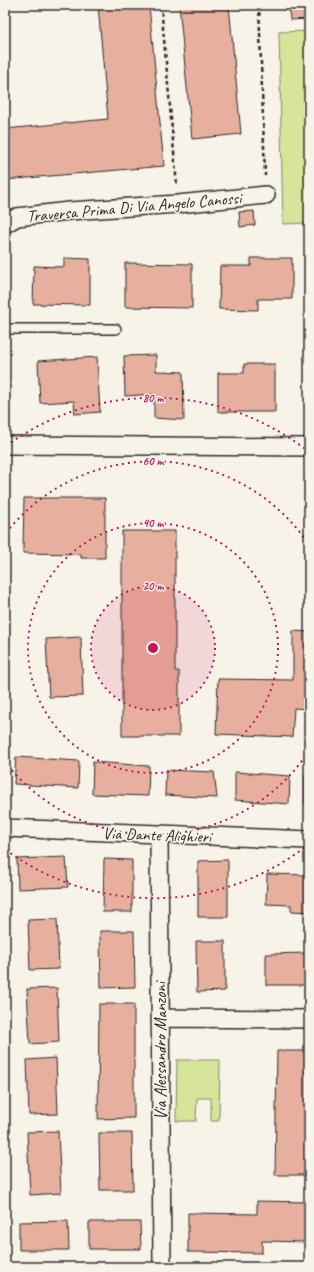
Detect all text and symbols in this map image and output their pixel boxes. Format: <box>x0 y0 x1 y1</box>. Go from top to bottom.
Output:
street label: Traversa Prima Di Via Angelo Canossi <box>26 187 244 227</box>
text: 80 m <box>143 390 164 406</box>
text: 60 m <box>143 453 165 469</box>
text: 40 m <box>143 515 164 531</box>
text: 20 m <box>143 578 164 594</box>
centre of rings <box>146 641 160 655</box>
street label: Via Dante Alighieri <box>102 823 213 847</box>
street label: Via Alessandro Manzoni <box>150 980 171 1120</box>

